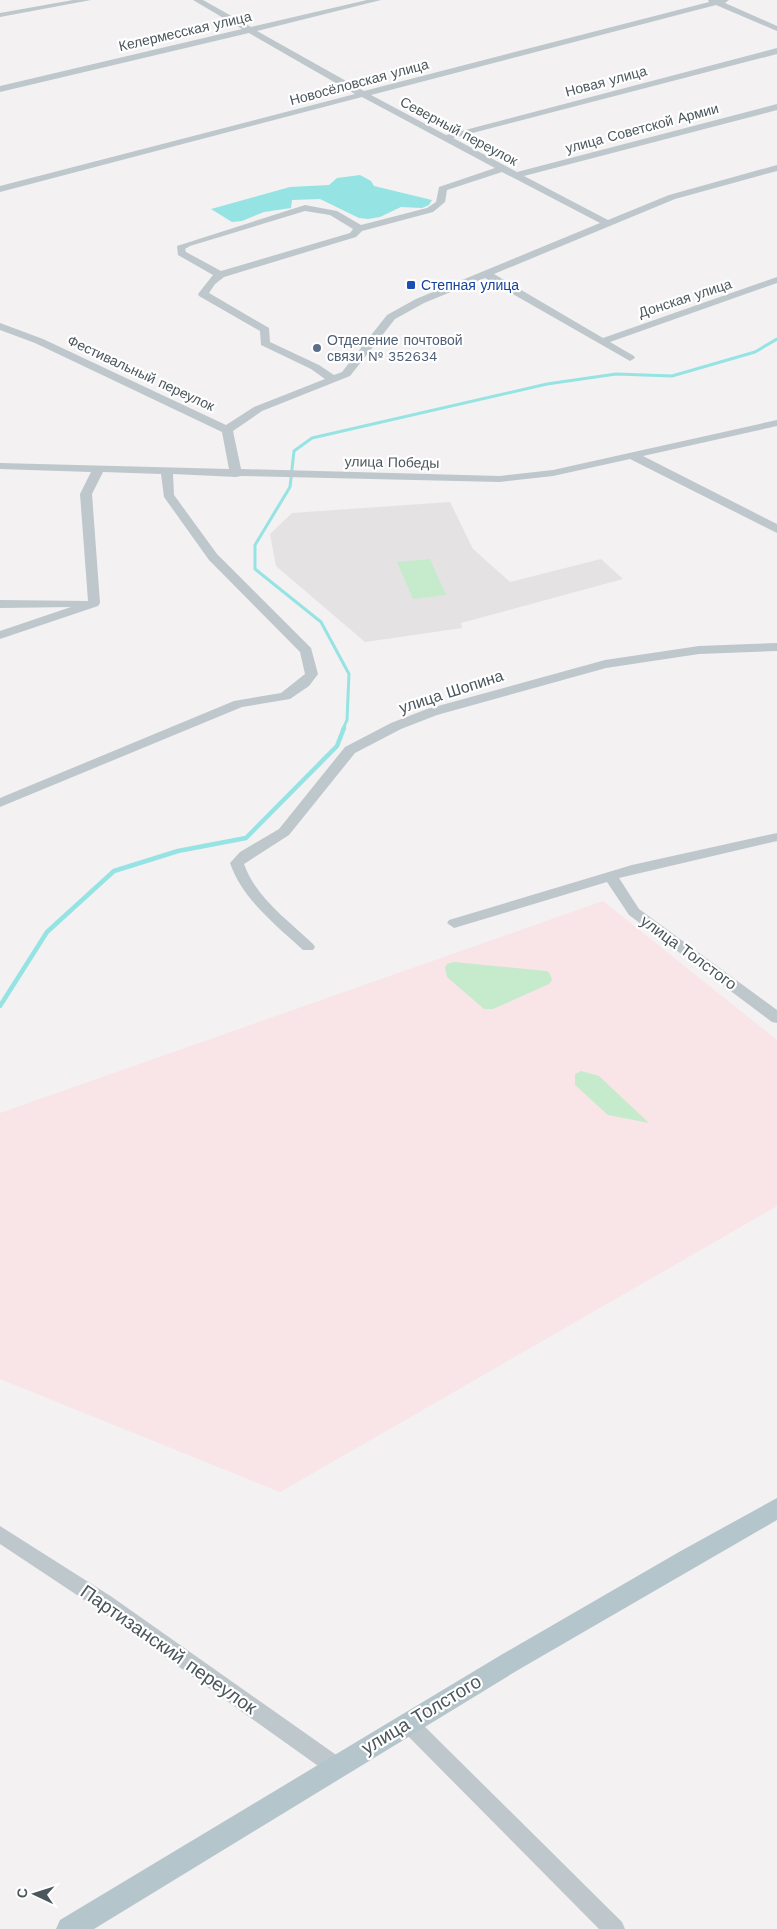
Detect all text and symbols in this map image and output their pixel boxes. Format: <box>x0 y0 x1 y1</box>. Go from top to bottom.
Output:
street label: Келермесская улица <box>117 8 253 54</box>
street label: Новосёловская улица <box>288 56 430 108</box>
street label: Новая улица <box>563 62 649 100</box>
street label: Северный переулок <box>397 93 521 169</box>
street label: улица Советской Армии <box>564 100 720 156</box>
street label: Донская улица <box>636 275 734 321</box>
place label: Степная улица <box>421 277 519 293</box>
marker: Степная улица <box>405 279 417 291</box>
street label: Фестивальный переулок <box>65 332 218 414</box>
place label: Отделение почтовой связи № 352634 <box>327 332 463 364</box>
marker: Отделение почтовой связи № 352634 <box>311 342 323 354</box>
street label: улица Победы <box>345 453 439 471</box>
street label: улица Шопина <box>397 666 506 717</box>
street label: улица Толстого <box>637 911 741 994</box>
street label: Партизанский переулок <box>76 1580 262 1719</box>
street label: улица Толстого <box>357 1670 485 1759</box>
north arrow <box>10 1869 60 1919</box>
text: С <box>14 1887 30 1899</box>

